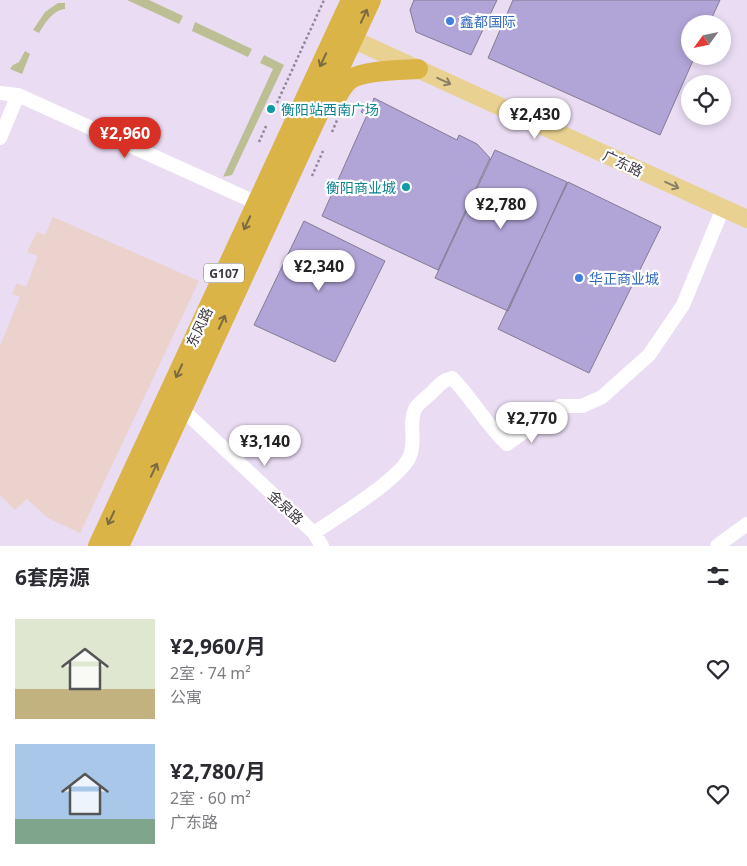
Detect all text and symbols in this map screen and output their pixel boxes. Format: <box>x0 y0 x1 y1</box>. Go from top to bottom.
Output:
one-way arrow <box>359 9 369 24</box>
place label: 鑫都国际 <box>460 12 516 31</box>
marker: 鑫都国际 <box>444 15 456 27</box>
north arrow <box>681 15 731 65</box>
map controls <box>681 15 731 125</box>
one-way arrow <box>318 52 327 67</box>
button: locate <box>681 75 731 125</box>
one-way arrow <box>436 76 451 86</box>
pin: ¥2,430 <box>494 98 576 140</box>
place label: 衡阳站西南广场 <box>281 100 379 119</box>
marker: 衡阳站西南广场 <box>265 103 277 115</box>
text: ¥2,430 <box>510 103 560 125</box>
pin: ¥2,960 <box>84 116 166 159</box>
text: ¥2,960 <box>100 122 150 144</box>
street label: 广东路 <box>600 146 646 180</box>
place label: 衡阳商业城 <box>326 178 396 197</box>
one-way arrow <box>664 180 679 190</box>
marker: 衡阳商业城 <box>400 181 412 193</box>
pin: ¥2,780 <box>460 188 542 230</box>
text: ¥2,780 <box>476 193 526 215</box>
one-way arrow <box>242 215 252 230</box>
pin: ¥2,340 <box>278 250 360 292</box>
text: ¥2,340 <box>294 255 344 277</box>
road number: G107 <box>204 264 244 282</box>
place label: 华正商业城 <box>589 269 659 288</box>
marker: 华正商业城 <box>573 272 585 284</box>
street label: 东风路 <box>182 304 216 350</box>
one-way arrow <box>218 315 227 330</box>
one-way arrow <box>174 363 183 378</box>
pin: ¥2,770 <box>491 402 573 444</box>
text: ¥2,770 <box>507 407 557 429</box>
pin: ¥3,140 <box>224 424 306 467</box>
text: ¥3,140 <box>240 430 290 452</box>
one-way arrow <box>150 463 159 478</box>
street label: 金泉路 <box>264 486 308 528</box>
one-way arrow <box>105 510 115 525</box>
icon: filters <box>704 562 732 590</box>
text: 6套房源 <box>15 563 90 591</box>
text: ¥2,960/月 <box>170 632 266 660</box>
icon: home <box>55 639 115 699</box>
icon: heart <box>704 655 732 683</box>
text: 2室 · 74 m² <box>170 662 251 684</box>
text: 公寓 <box>170 686 202 708</box>
text: ¥2,780/月 <box>170 757 266 785</box>
icon: home <box>55 764 115 824</box>
icon: heart <box>704 780 732 808</box>
text: 2室 · 60 m² <box>170 787 251 809</box>
text: 广东路 <box>170 811 218 833</box>

